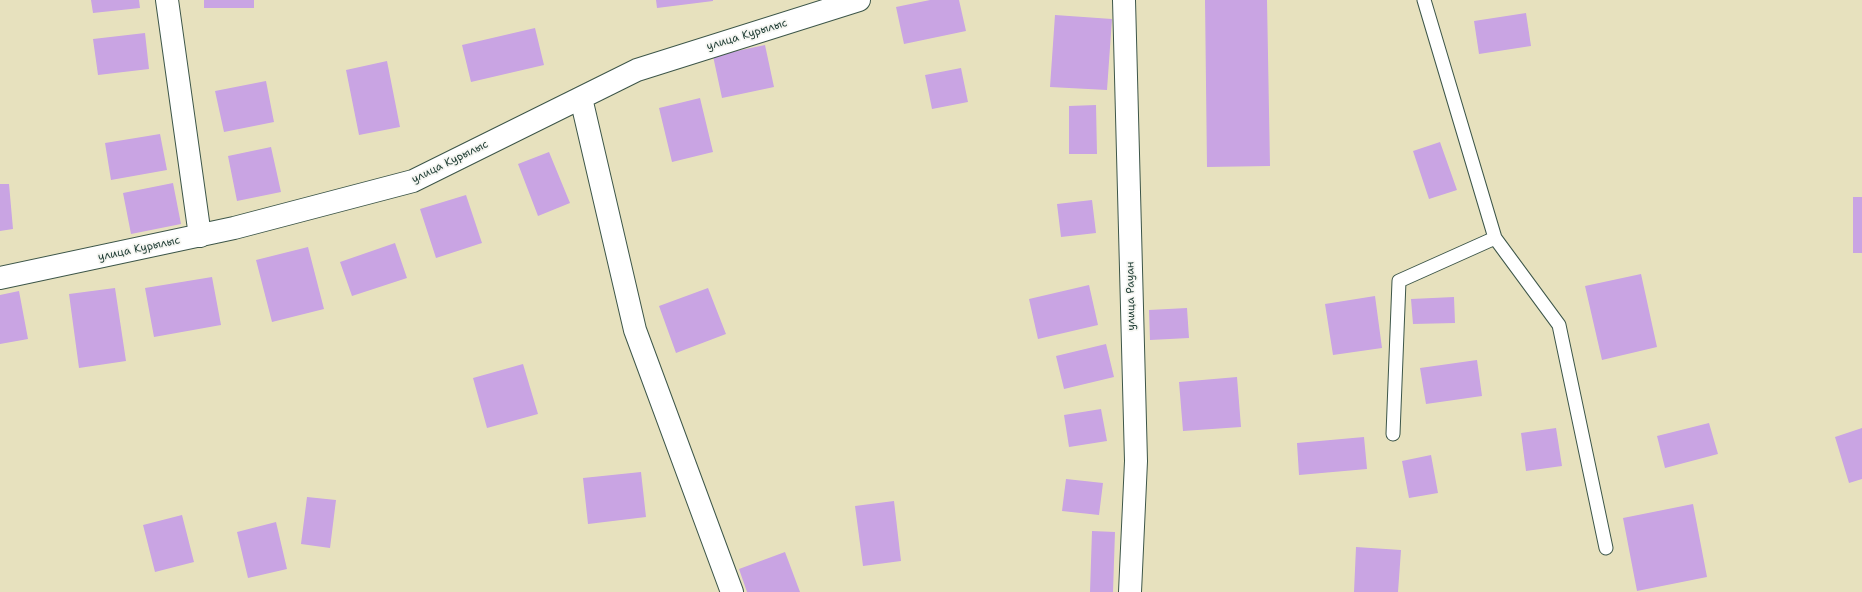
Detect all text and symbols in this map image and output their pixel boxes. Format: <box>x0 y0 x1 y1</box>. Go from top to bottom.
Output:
street label: улица Курылыс <box>705 16 789 54</box>
street label: улица Курылыс <box>410 138 490 186</box>
street label: улица Курылыс <box>97 234 181 264</box>
street label: улица Рауан <box>1124 261 1138 331</box>

